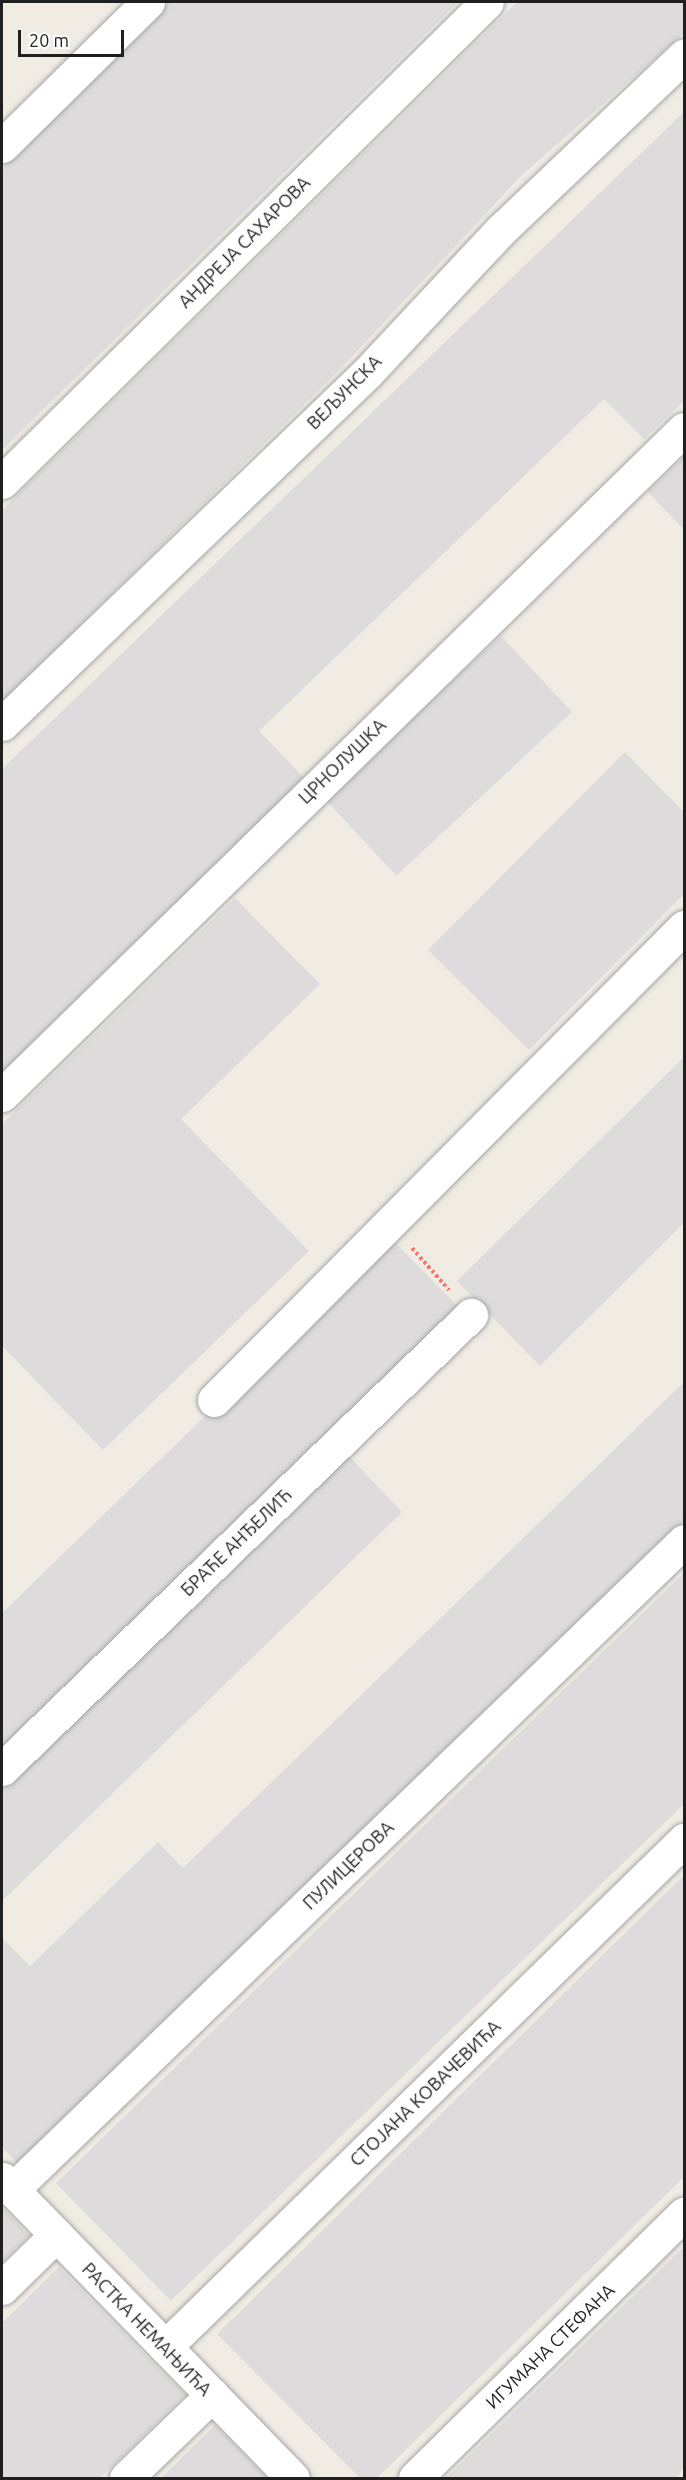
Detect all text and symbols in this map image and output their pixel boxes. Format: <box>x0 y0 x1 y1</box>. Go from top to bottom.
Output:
scale bar <box>21 18 128 56</box>
text: 20 m <box>29 30 69 50</box>
street label: АНДРЕЈА САХАРОВА <box>174 172 314 312</box>
street label: ВЕЉУНСКА <box>302 350 386 434</box>
street label: ЦРНОЛУШКА <box>294 714 390 808</box>
street label: БРАЋЕ АНЂЕЛИЋ <box>176 1484 296 1600</box>
street label: ПУЛИЦЕРОВА <box>298 1816 398 1914</box>
street label: СТОЈАНА КОВАЧЕВИЋА <box>345 2015 505 2171</box>
street label: РАСТКА НЕМАЊИЋА <box>78 2258 216 2400</box>
street label: ИГУМАНА СТЕФАНА <box>481 2279 619 2413</box>

